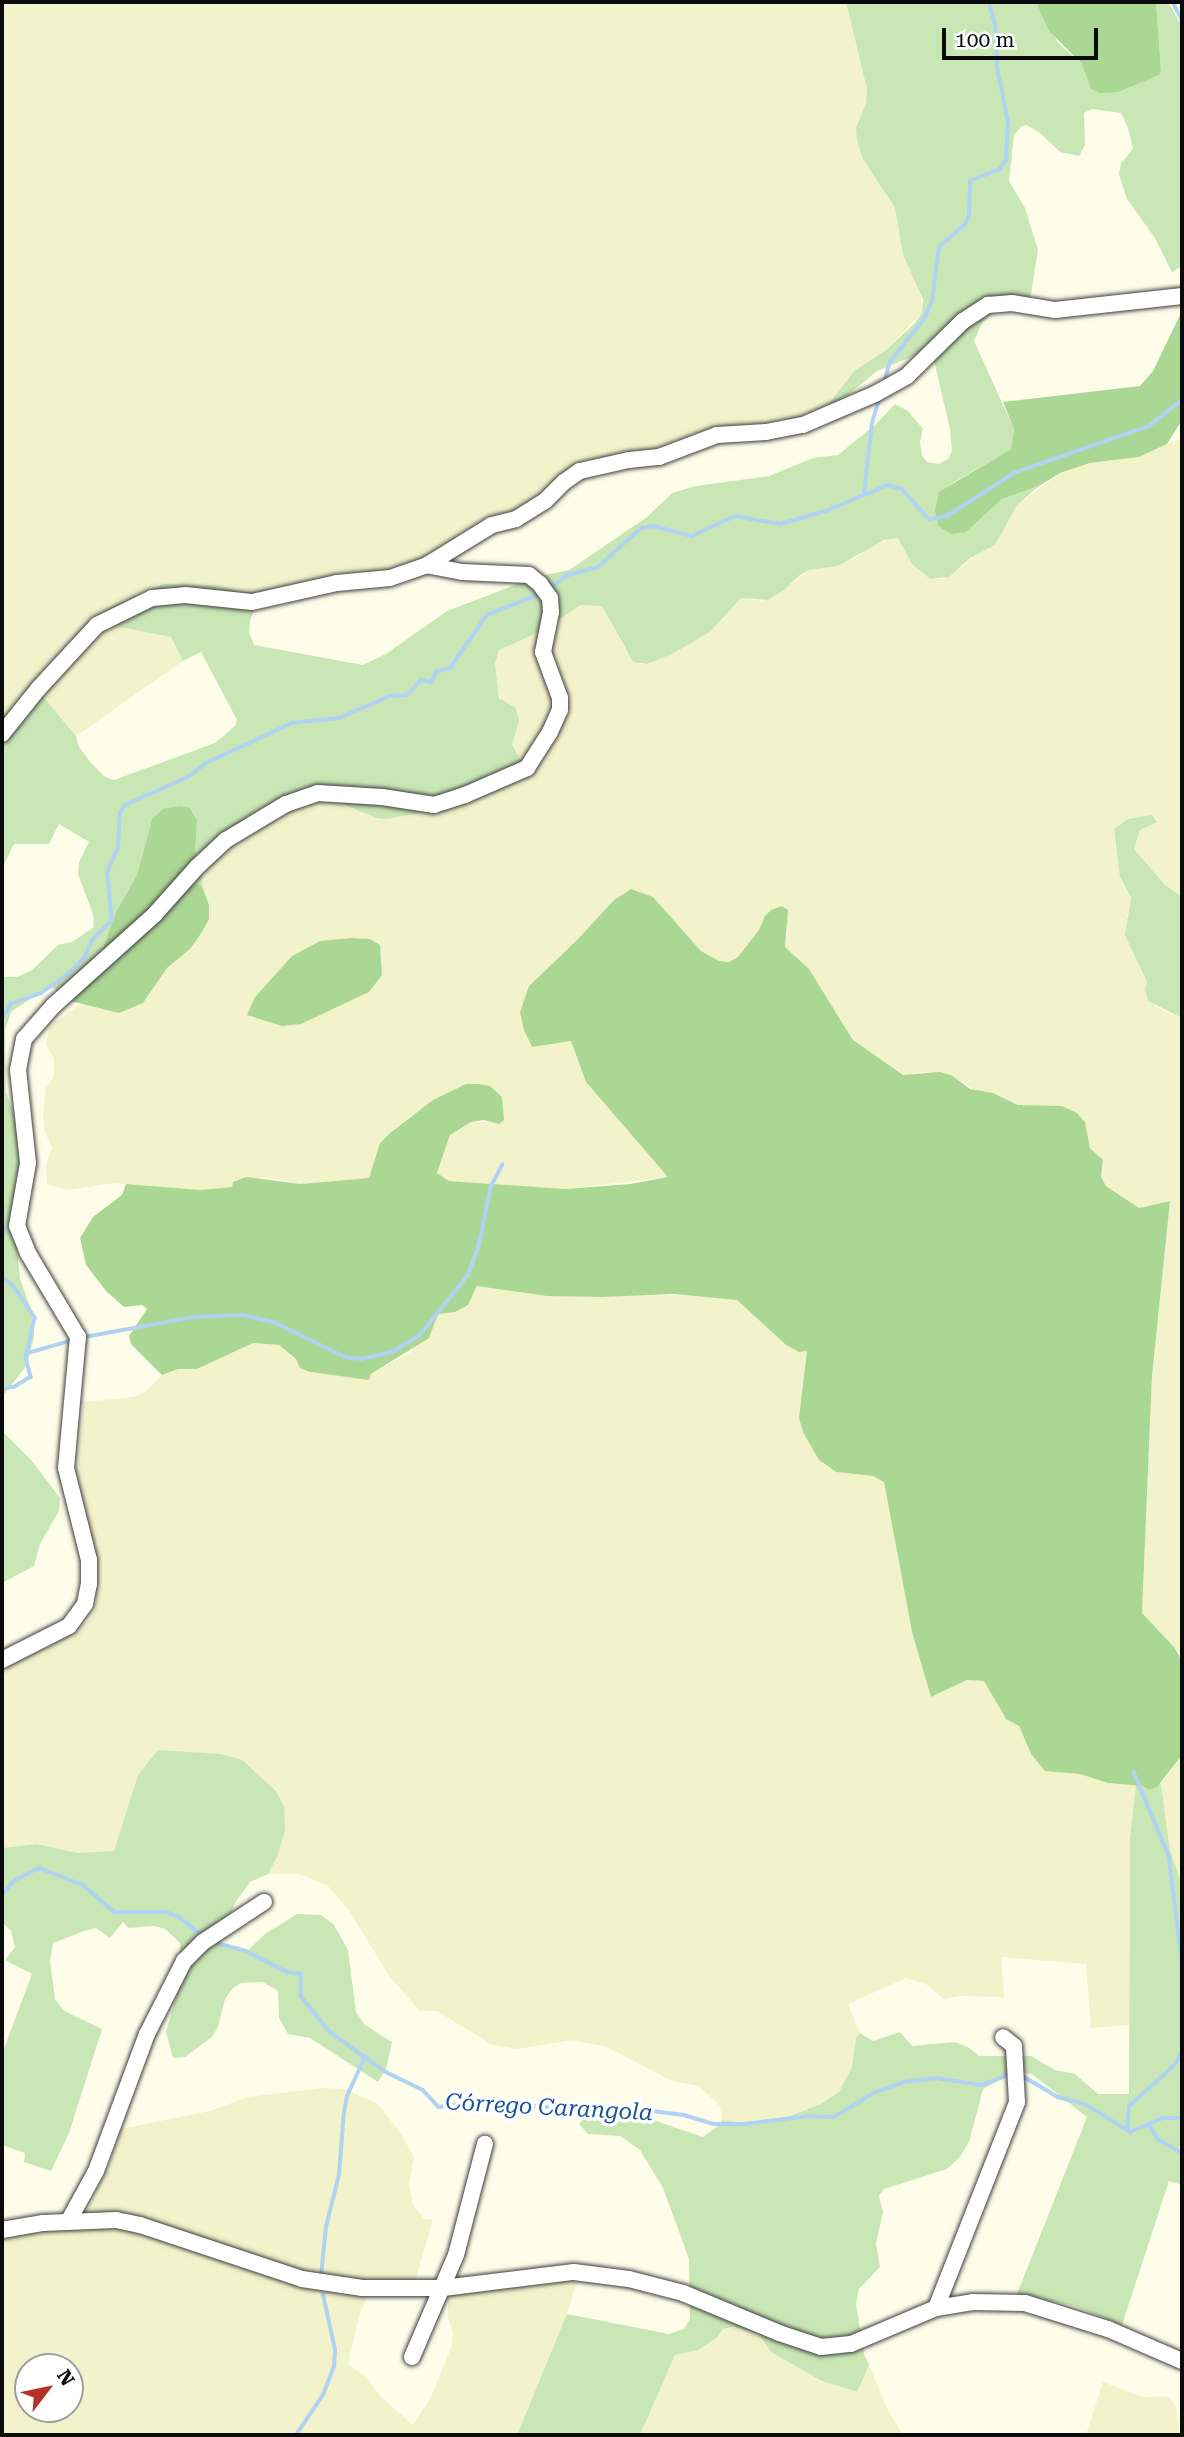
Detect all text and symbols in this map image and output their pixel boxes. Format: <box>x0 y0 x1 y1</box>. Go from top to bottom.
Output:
scale bar <box>946 14 1102 58</box>
text: 100 m <box>955 28 1015 52</box>
water label: Córrego Carangola <box>445 2089 653 2127</box>
north arrow <box>14 2353 84 2423</box>
text: N <box>52 2365 79 2390</box>

